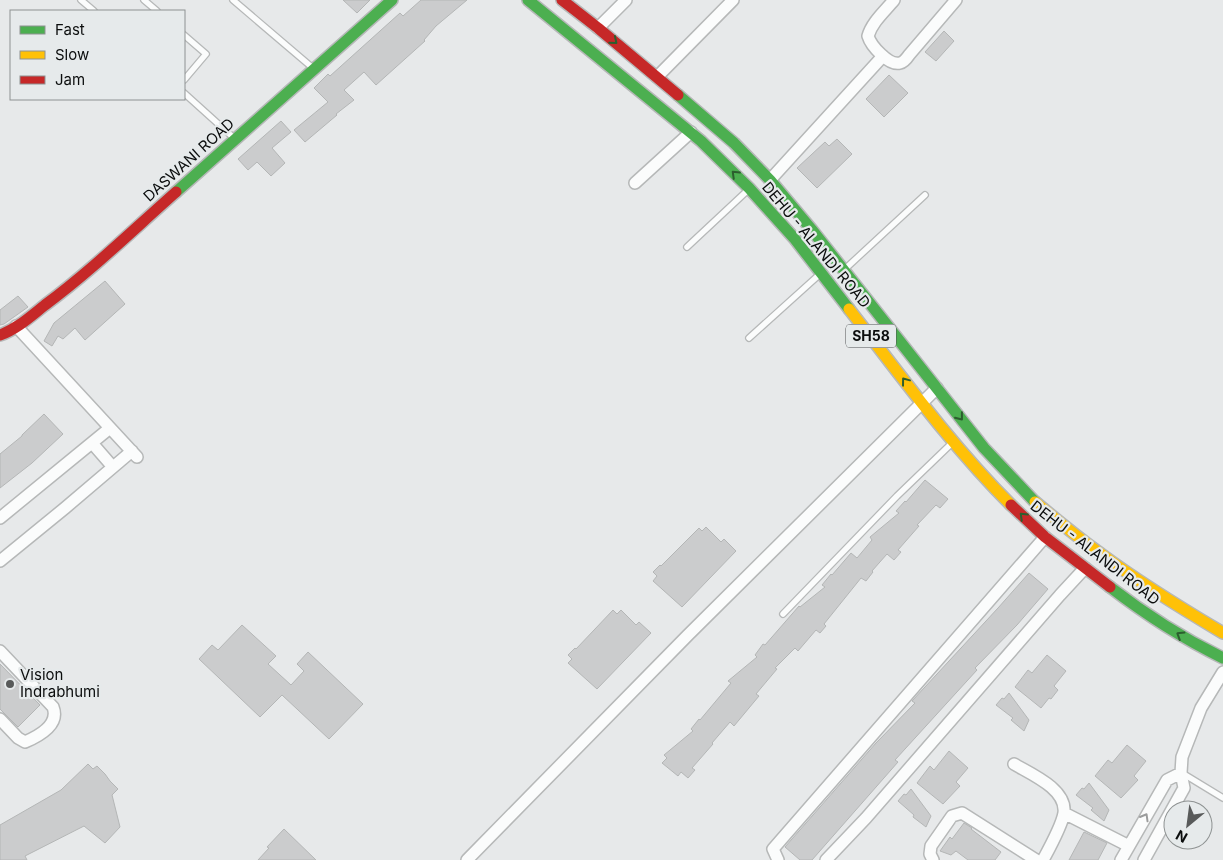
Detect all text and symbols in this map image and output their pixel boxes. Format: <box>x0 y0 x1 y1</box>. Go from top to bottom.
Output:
legend <box>10 10 185 100</box>
text: Fast <box>55 20 85 39</box>
one-way arrow <box>608 35 617 43</box>
text: Slow <box>55 45 89 64</box>
text: Jam <box>55 70 85 89</box>
street label: DASWANI ROAD <box>139 114 238 205</box>
one-way arrow <box>732 171 741 180</box>
street label: DEHU - ALANDI ROAD <box>758 178 875 312</box>
road number: SH58 <box>846 324 896 348</box>
one-way arrow <box>902 378 910 387</box>
one-way arrow <box>954 411 962 420</box>
street label: DEHU - ALANDI ROAD <box>1027 496 1164 609</box>
one-way arrow <box>1020 513 1029 522</box>
one-way arrow <box>1177 632 1186 642</box>
place label: Vision Indrabhumi <box>20 665 100 701</box>
marker: Vision Indrabhumi <box>4 678 16 690</box>
north arrow <box>1163 800 1213 850</box>
one-way arrow <box>1139 814 1149 823</box>
text: N <box>1173 827 1190 847</box>

